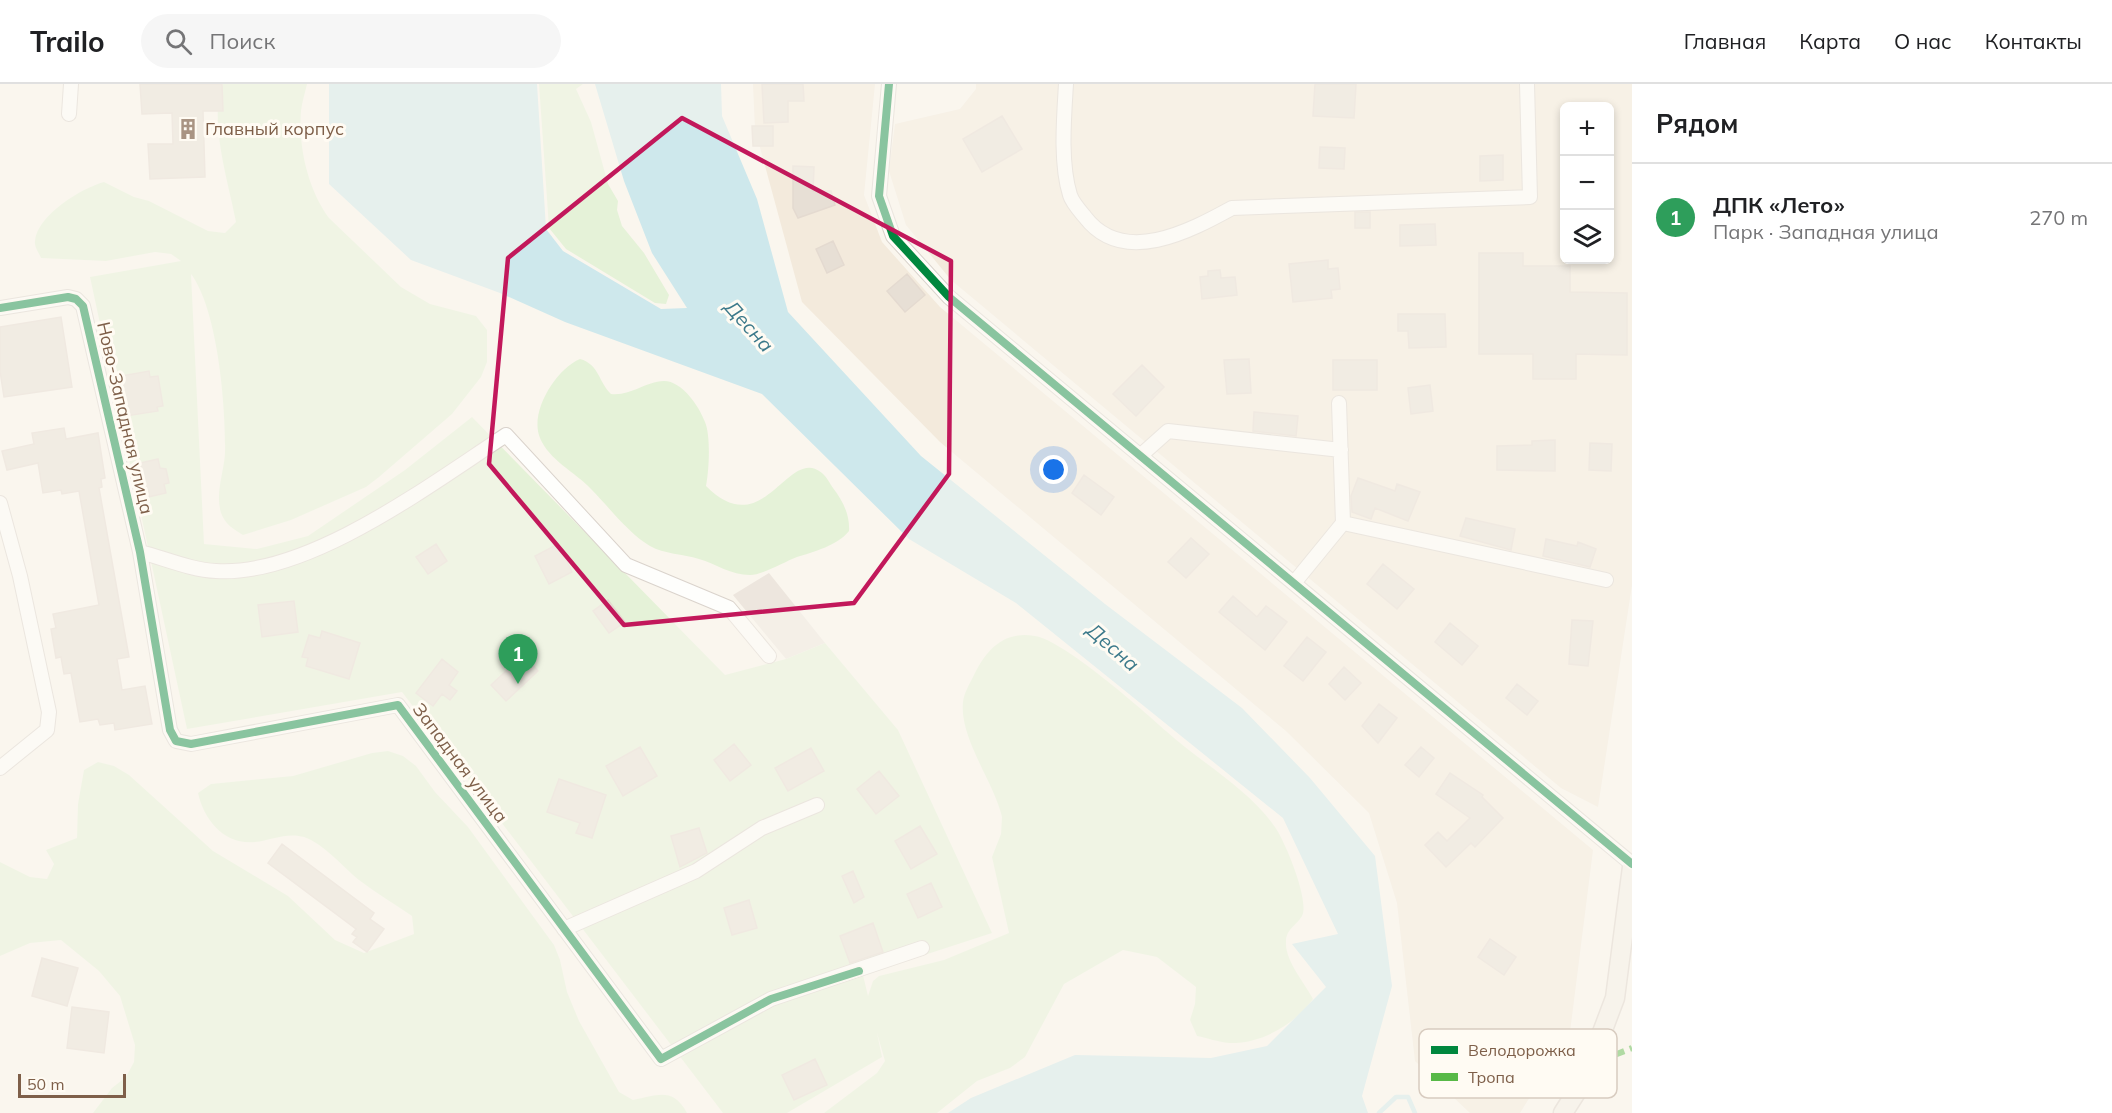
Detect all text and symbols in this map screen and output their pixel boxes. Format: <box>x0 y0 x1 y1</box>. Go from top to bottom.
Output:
search box <box>141 14 561 68</box>
text: Trailo <box>30 24 105 59</box>
icon: search <box>162 25 195 58</box>
text: Поиск <box>210 27 275 55</box>
text: Главная <box>1684 28 1766 54</box>
text: Карта <box>1799 28 1861 54</box>
text: О нас <box>1894 28 1952 54</box>
text: Контакты <box>1985 28 2082 54</box>
map controls <box>1560 102 1614 264</box>
button: + <box>1560 102 1614 156</box>
text: Рядом <box>1656 107 1739 140</box>
building icon: Главный корпус <box>176 117 200 141</box>
place label: Главный корпус <box>205 117 344 140</box>
button: − <box>1560 156 1614 210</box>
text: ДПК «Лето» <box>1713 191 1845 219</box>
text: 1 <box>1670 205 1682 230</box>
text: 270 m <box>2029 205 2088 230</box>
button: layers <box>1560 210 1614 264</box>
text: Парк · Западная улица <box>1713 219 1939 244</box>
water label: Десна <box>719 294 779 357</box>
street label: Ново-Западная улица <box>92 319 159 516</box>
your location <box>1039 455 1068 484</box>
water label: Десна <box>1081 616 1145 676</box>
pin: 1 <box>498 634 538 684</box>
street label: Западная улица <box>408 698 513 827</box>
legend <box>1419 1029 1617 1098</box>
text: Велодорожка <box>1468 1040 1576 1060</box>
text: Тропа <box>1468 1067 1515 1087</box>
scale bar <box>18 1071 126 1098</box>
text: 50 m <box>27 1074 64 1094</box>

